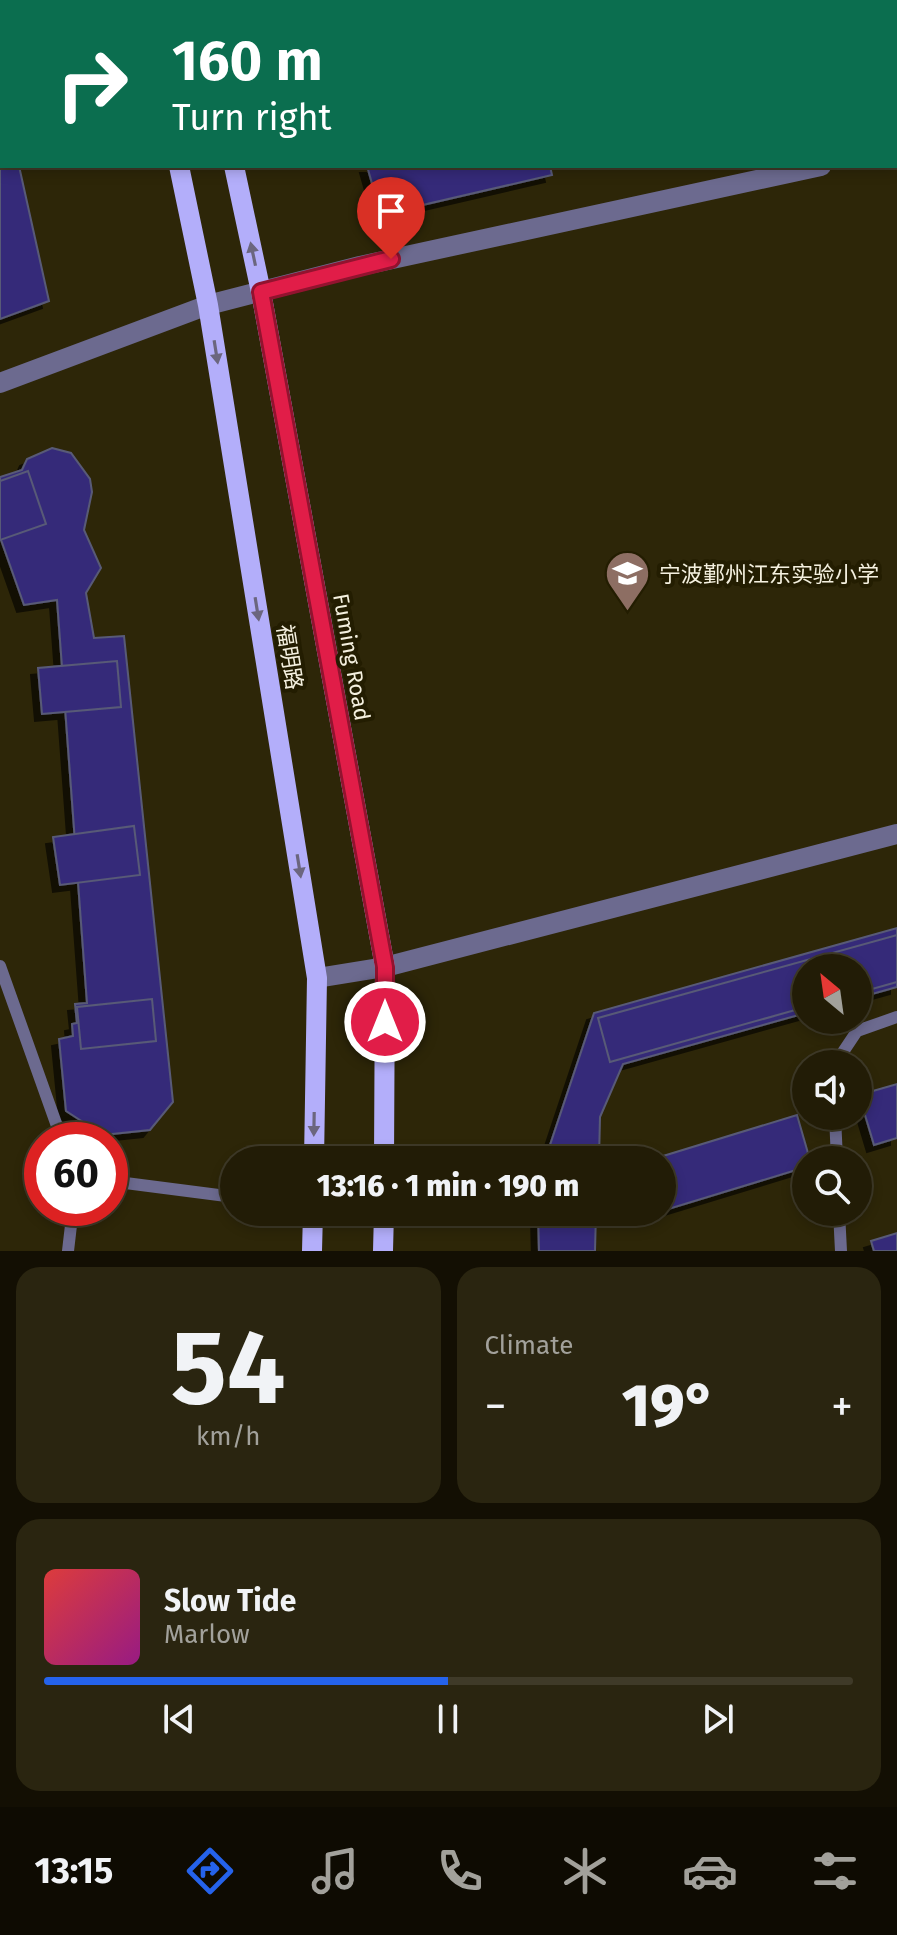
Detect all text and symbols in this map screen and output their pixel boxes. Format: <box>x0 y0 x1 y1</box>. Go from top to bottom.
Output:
text: 160 m <box>172 28 323 95</box>
icon: right <box>40 32 144 136</box>
text: Turn right <box>172 96 332 140</box>
pin <box>357 177 425 259</box>
icon: arrive <box>369 189 413 233</box>
one-way arrow <box>246 241 259 266</box>
one-way arrow <box>210 340 223 365</box>
school or university icon: 宁波鄞州江东实验小学 <box>604 550 652 613</box>
place label: 宁波鄞州江东实验小学 <box>659 561 879 588</box>
street label: Fuming Road <box>327 591 376 723</box>
one-way arrow <box>252 597 264 622</box>
street label: 福明路 <box>271 622 308 692</box>
one-way arrow <box>293 853 306 878</box>
north arrow <box>792 954 872 1034</box>
map controls <box>792 954 872 1226</box>
position arrow <box>343 980 427 1064</box>
button: sound <box>792 1050 872 1130</box>
one-way arrow <box>308 1112 321 1137</box>
speed limit sign: 60 <box>24 1122 128 1226</box>
button: search <box>792 1146 872 1226</box>
text: 13:16 · 1 min · 190 m <box>317 1168 579 1204</box>
text: 54 <box>171 1306 286 1431</box>
text: Climate <box>485 1330 573 1361</box>
text: 19° <box>622 1370 716 1442</box>
text: − <box>485 1380 507 1433</box>
text: + <box>831 1380 853 1433</box>
text: km/h <box>196 1421 260 1452</box>
text: Slow Tide <box>164 1583 296 1619</box>
text: Marlow <box>164 1619 250 1650</box>
icon: previous <box>157 1697 201 1741</box>
icon: pause <box>426 1697 470 1741</box>
icon: next <box>696 1697 740 1741</box>
icon: directions <box>182 1843 238 1899</box>
icon: music <box>307 1843 363 1899</box>
icon: phone <box>432 1843 488 1899</box>
icon: climate <box>557 1843 613 1899</box>
icon: car <box>682 1843 738 1899</box>
icon: filters <box>807 1843 863 1899</box>
text: 13:15 <box>34 1849 113 1893</box>

